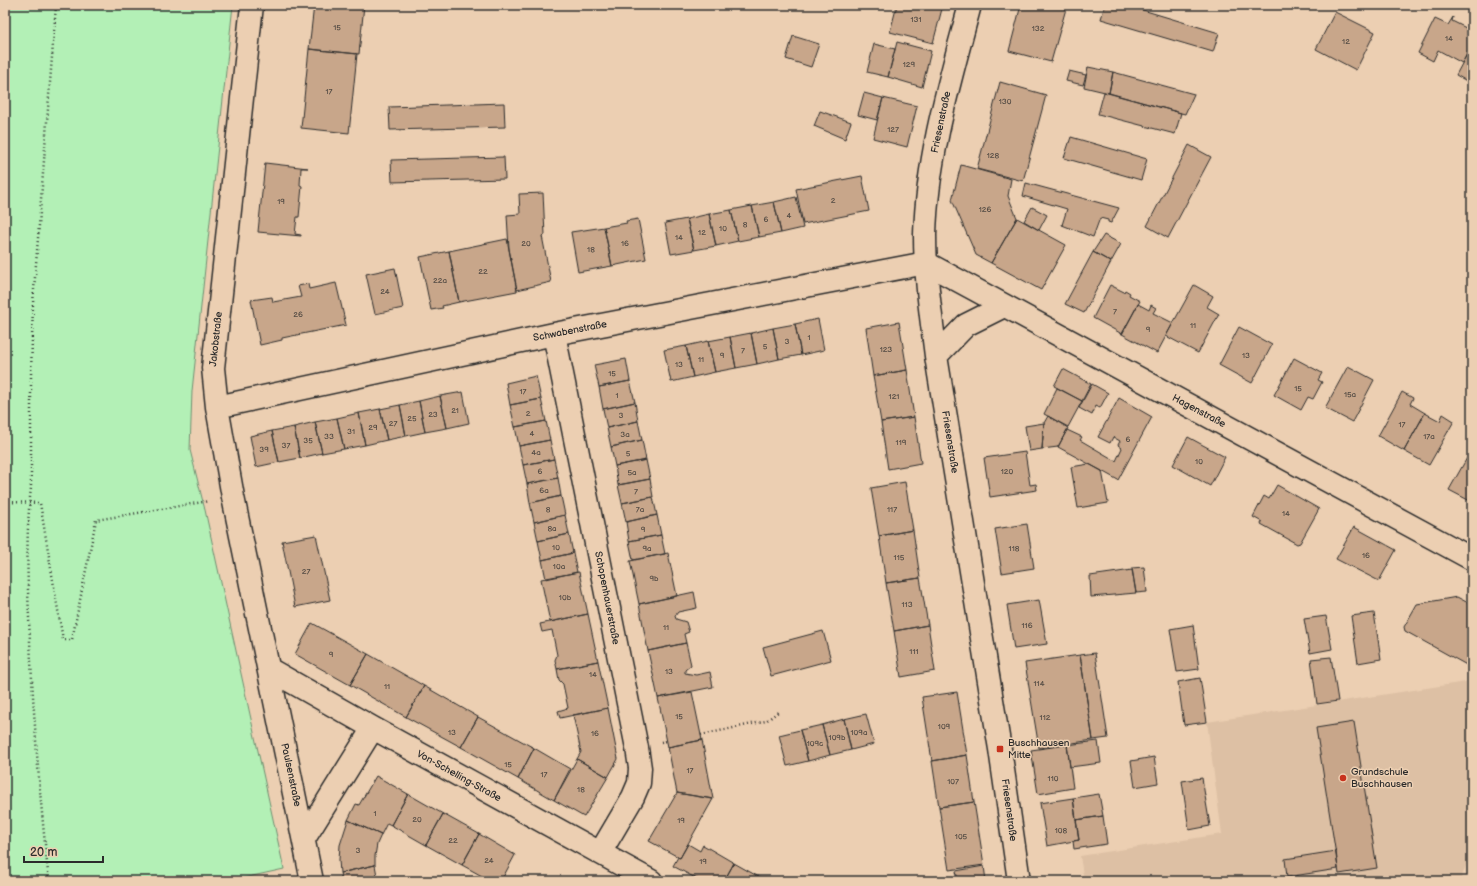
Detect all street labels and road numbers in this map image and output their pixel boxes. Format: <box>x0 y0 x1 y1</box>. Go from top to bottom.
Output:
street label: Friesenstraße <box>929 90 953 154</box>
street label: Jakobstraße <box>207 311 225 367</box>
street label: Schwabenstraße <box>532 318 608 344</box>
street label: Hagenstraße <box>1170 392 1228 430</box>
street label: Friesenstraße <box>939 410 961 474</box>
street label: Schopenhauerstraße <box>592 550 622 646</box>
street label: Paulsenstraße <box>278 742 304 808</box>
street label: Von-Schelling-Straße <box>415 748 503 804</box>
street label: Friesenstraße <box>999 778 1019 842</box>

